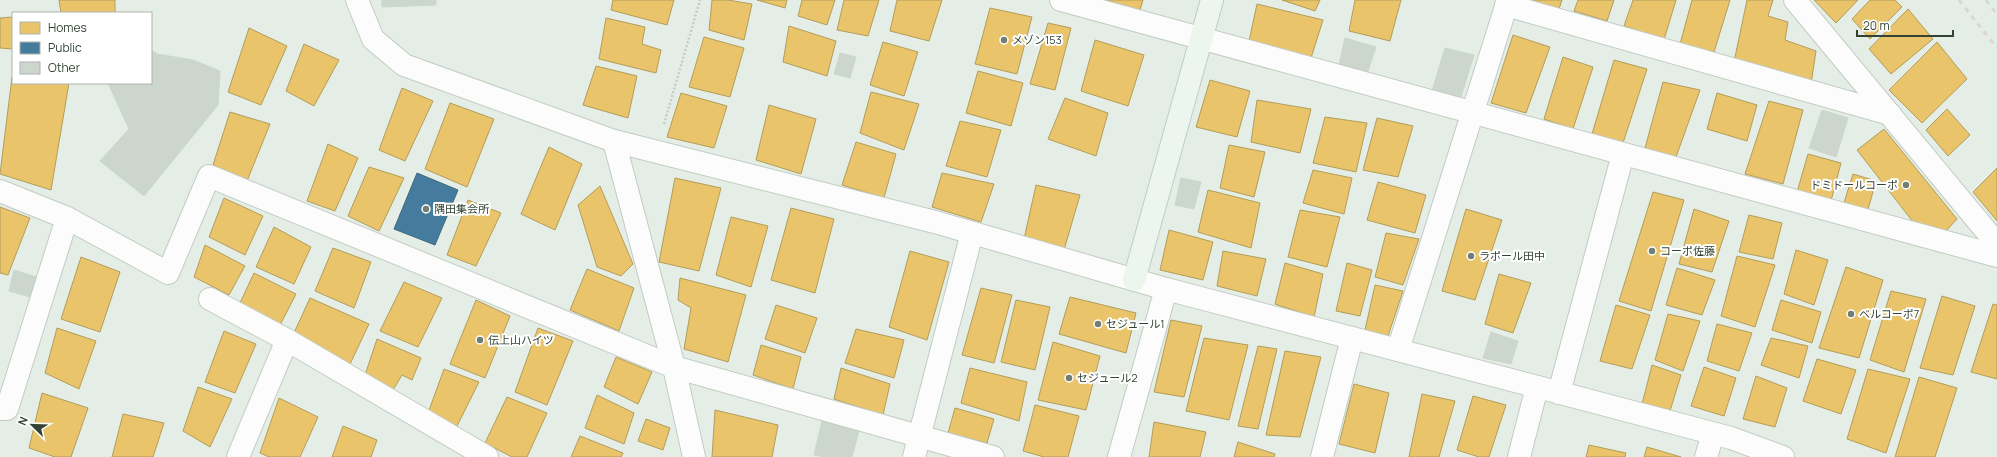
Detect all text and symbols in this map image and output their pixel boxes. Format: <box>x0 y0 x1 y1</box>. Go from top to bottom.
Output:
legend <box>12 12 152 84</box>
scale bar <box>1857 12 1953 38</box>
text: 20 m <box>1863 17 1890 34</box>
text: Homes <box>48 19 87 36</box>
place label: メゾン153 <box>1012 32 1062 47</box>
marker: メゾン153 <box>999 35 1009 45</box>
text: Public <box>48 39 82 56</box>
text: Other <box>48 59 81 76</box>
place label: ドミドールコーポ <box>1810 177 1898 192</box>
marker: ドミドールコーポ <box>1901 180 1911 190</box>
place label: 隅田集会所 <box>434 201 490 216</box>
marker: 隅田集会所 <box>421 204 431 214</box>
place label: コーポ佐藤 <box>1660 243 1715 258</box>
marker: コーポ佐藤 <box>1647 246 1657 256</box>
place label: ラポール田中 <box>1479 248 1545 263</box>
marker: ラポール田中 <box>1466 251 1476 261</box>
place label: ベルコーポ7 <box>1859 306 1919 321</box>
marker: ベルコーポ7 <box>1846 309 1856 319</box>
place label: セジュール1 <box>1106 316 1165 331</box>
marker: セジュール1 <box>1093 319 1103 329</box>
place label: 伝上山ハイツ <box>488 332 554 347</box>
marker: 伝上山ハイツ <box>475 335 485 345</box>
place label: セジュール2 <box>1077 370 1138 385</box>
marker: セジュール2 <box>1064 373 1074 383</box>
north arrow <box>12 405 52 445</box>
text: N <box>14 414 31 427</box>

